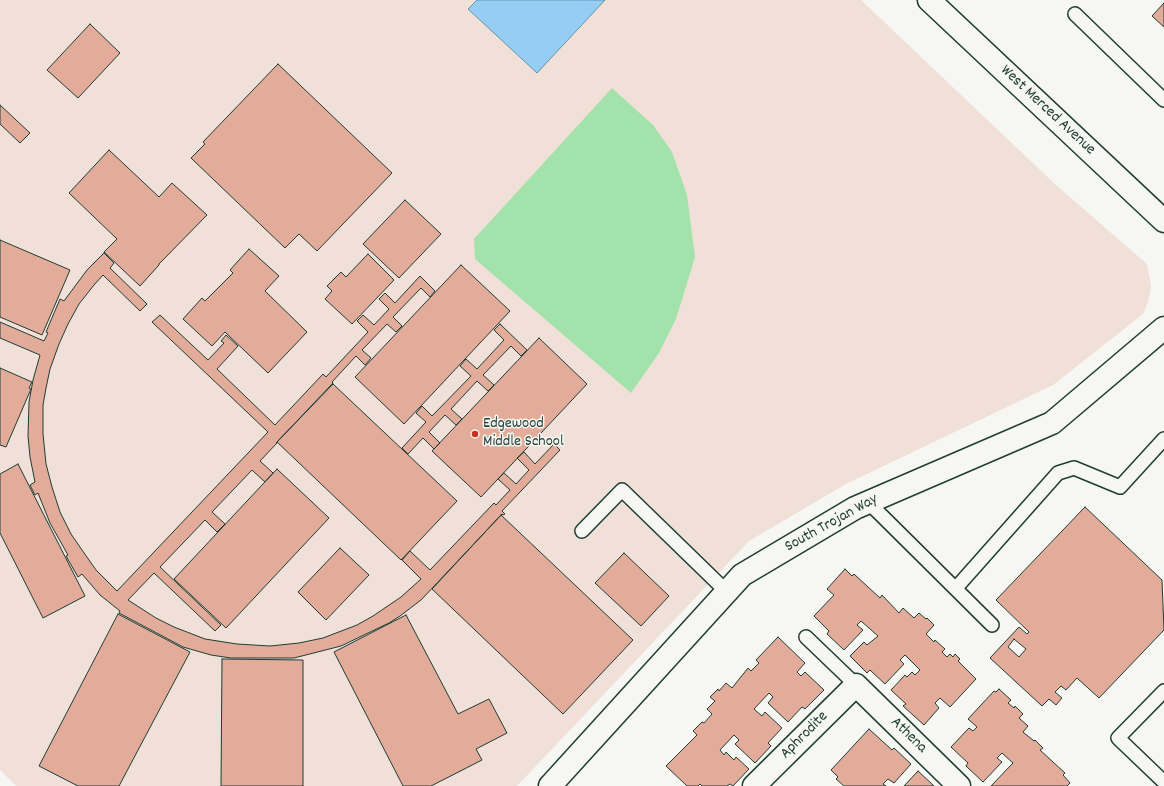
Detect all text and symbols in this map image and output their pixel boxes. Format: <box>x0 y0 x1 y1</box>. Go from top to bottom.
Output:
street label: West Merced Avenue <box>995 62 1099 160</box>
place label: Edgewood Middle School <box>483 415 564 453</box>
marker: Edgewood Middle School <box>470 429 480 439</box>
street label: South Trojan Way <box>782 491 882 557</box>
street label: Aphrodite <box>777 708 833 764</box>
street label: Athena <box>886 714 930 758</box>

